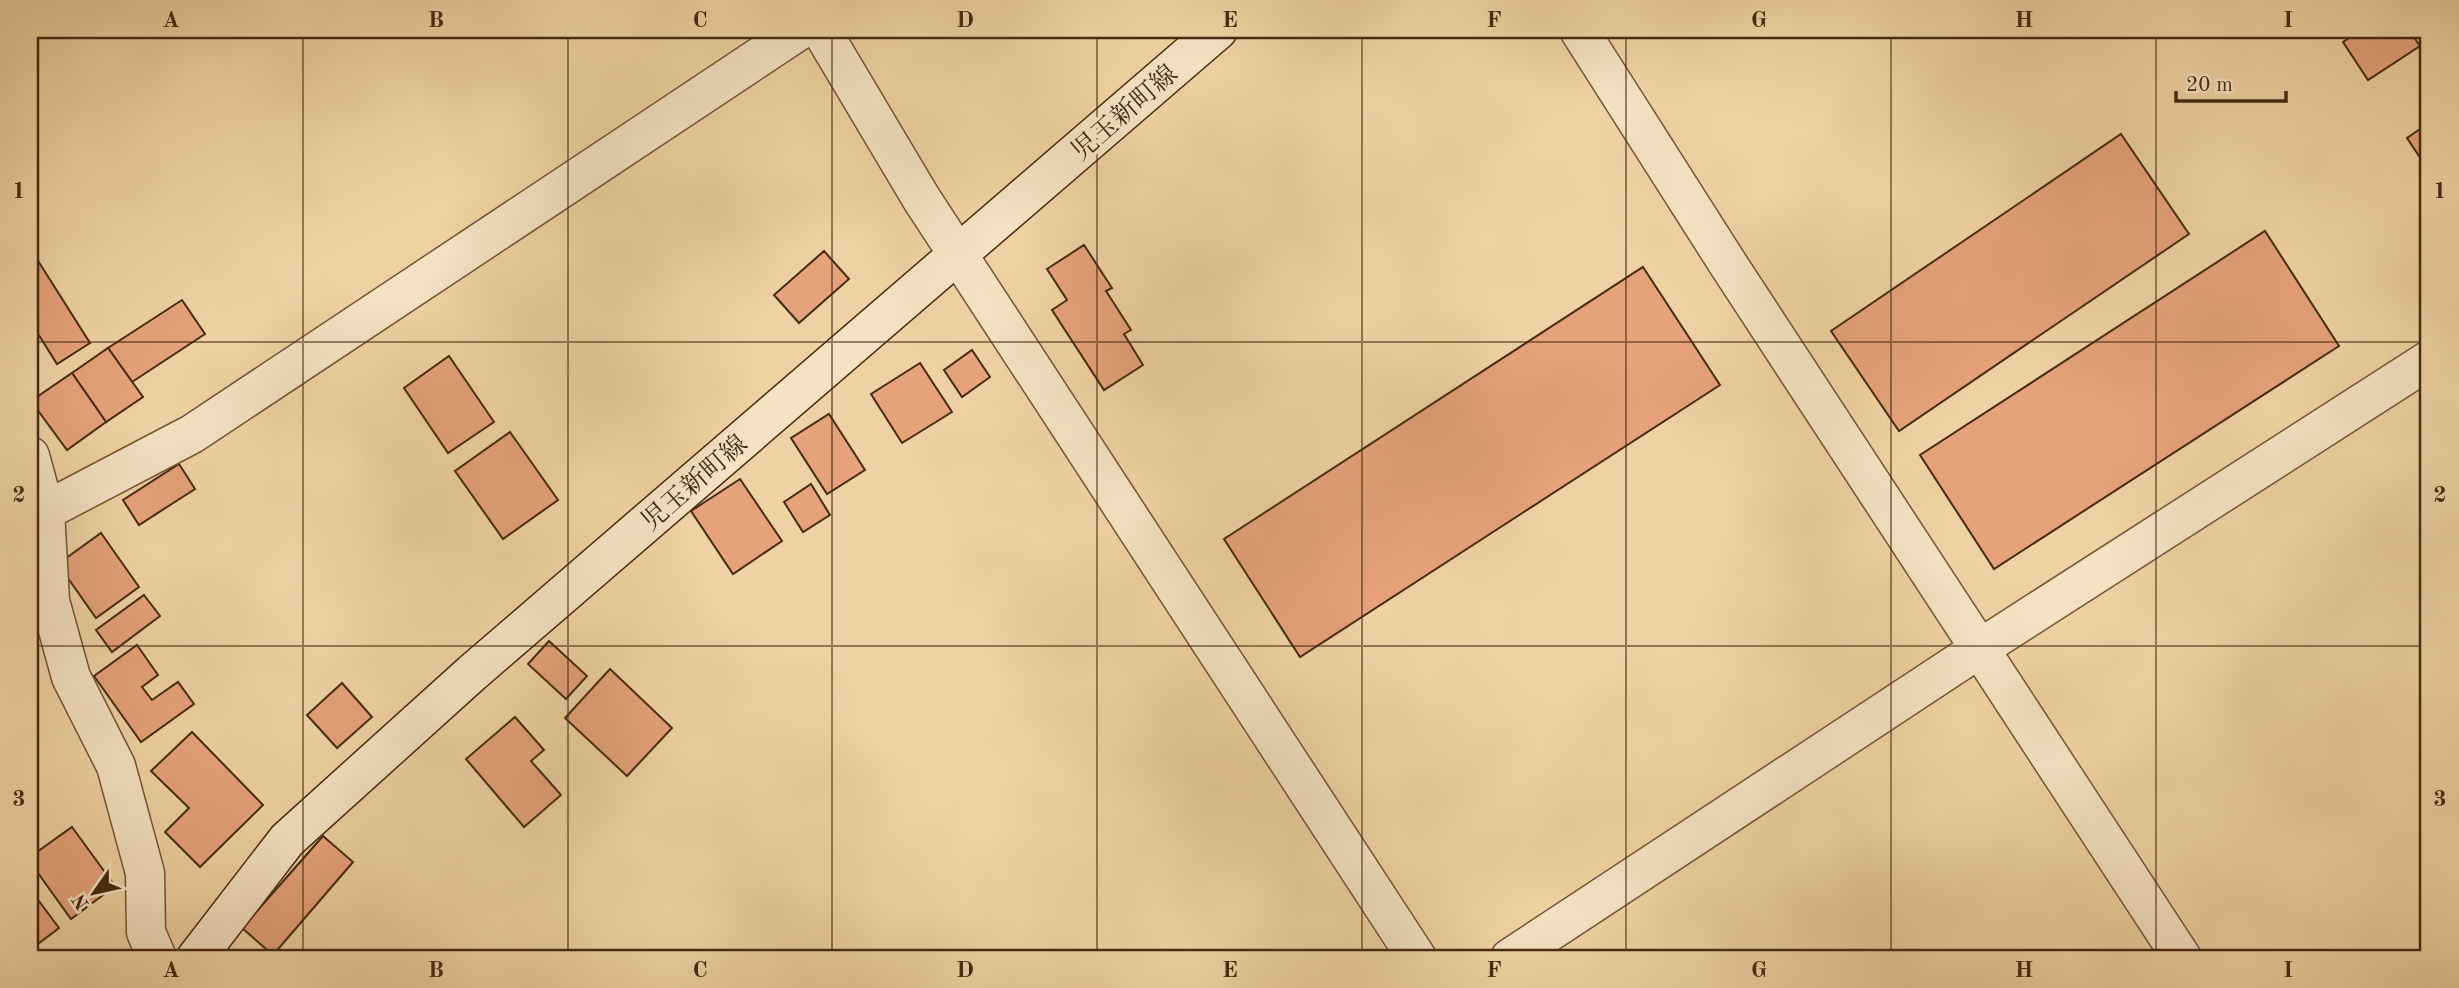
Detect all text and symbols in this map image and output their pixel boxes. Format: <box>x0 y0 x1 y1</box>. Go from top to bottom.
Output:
text: A <box>162 9 180 32</box>
text: B <box>428 9 444 32</box>
text: C <box>692 9 708 32</box>
text: D <box>956 9 974 32</box>
text: E <box>1222 9 1238 32</box>
text: F <box>1486 9 1502 32</box>
text: G <box>1751 9 1767 32</box>
text: H <box>2015 9 2033 32</box>
text: I <box>2283 9 2293 32</box>
street label: 児玉新町線 <box>1066 60 1183 166</box>
scale bar <box>2176 60 2286 104</box>
text: 20 m <box>2186 75 2233 96</box>
text: 1 <box>12 180 26 203</box>
text: 1 <box>2433 180 2447 203</box>
street label: 児玉新町線 <box>636 430 753 536</box>
text: 2 <box>12 484 26 507</box>
text: 2 <box>2433 484 2447 507</box>
text: 3 <box>12 788 26 811</box>
text: 3 <box>2433 788 2447 811</box>
north arrow <box>60 858 130 928</box>
text: N <box>70 889 94 912</box>
text: A <box>162 959 180 982</box>
text: B <box>428 959 444 982</box>
text: C <box>692 959 708 982</box>
text: D <box>956 959 974 982</box>
text: E <box>1222 959 1238 982</box>
text: F <box>1486 959 1502 982</box>
text: G <box>1751 959 1767 982</box>
text: H <box>2015 959 2033 982</box>
text: I <box>2283 959 2293 982</box>

